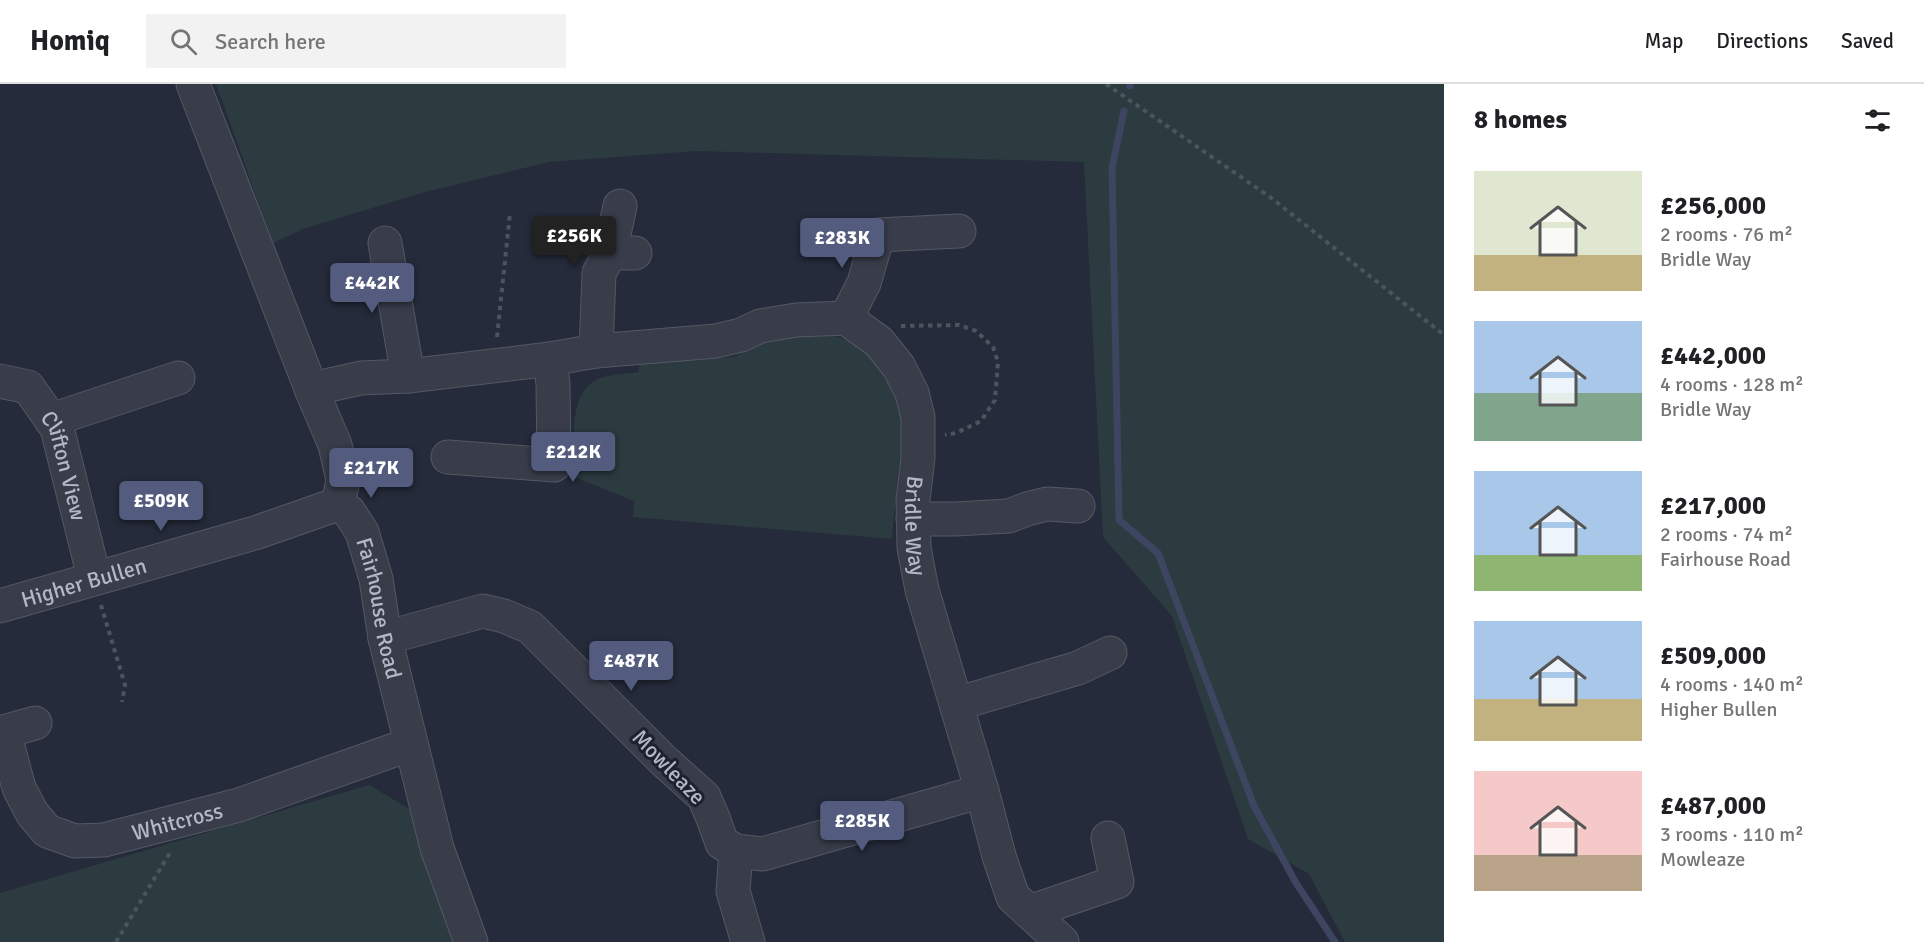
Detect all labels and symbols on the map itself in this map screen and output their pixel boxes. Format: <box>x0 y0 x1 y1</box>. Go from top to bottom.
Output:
pin: £256K <box>532 216 616 267</box>
pin: £283K <box>800 218 884 269</box>
pin: £442K <box>330 263 414 314</box>
street label: Clifton View <box>35 405 93 523</box>
pin: £212K <box>531 432 615 483</box>
pin: £217K <box>329 448 413 499</box>
street label: Bridle Way <box>899 474 933 579</box>
pin: £509K <box>119 481 203 532</box>
street label: Fairhouse Road <box>351 534 408 682</box>
street label: Higher Bullen <box>18 551 149 613</box>
pin: £487K <box>589 641 673 692</box>
street label: Mowleaze <box>627 724 711 810</box>
street label: Whitcross <box>129 796 226 846</box>
pin: £285K <box>820 801 904 852</box>

